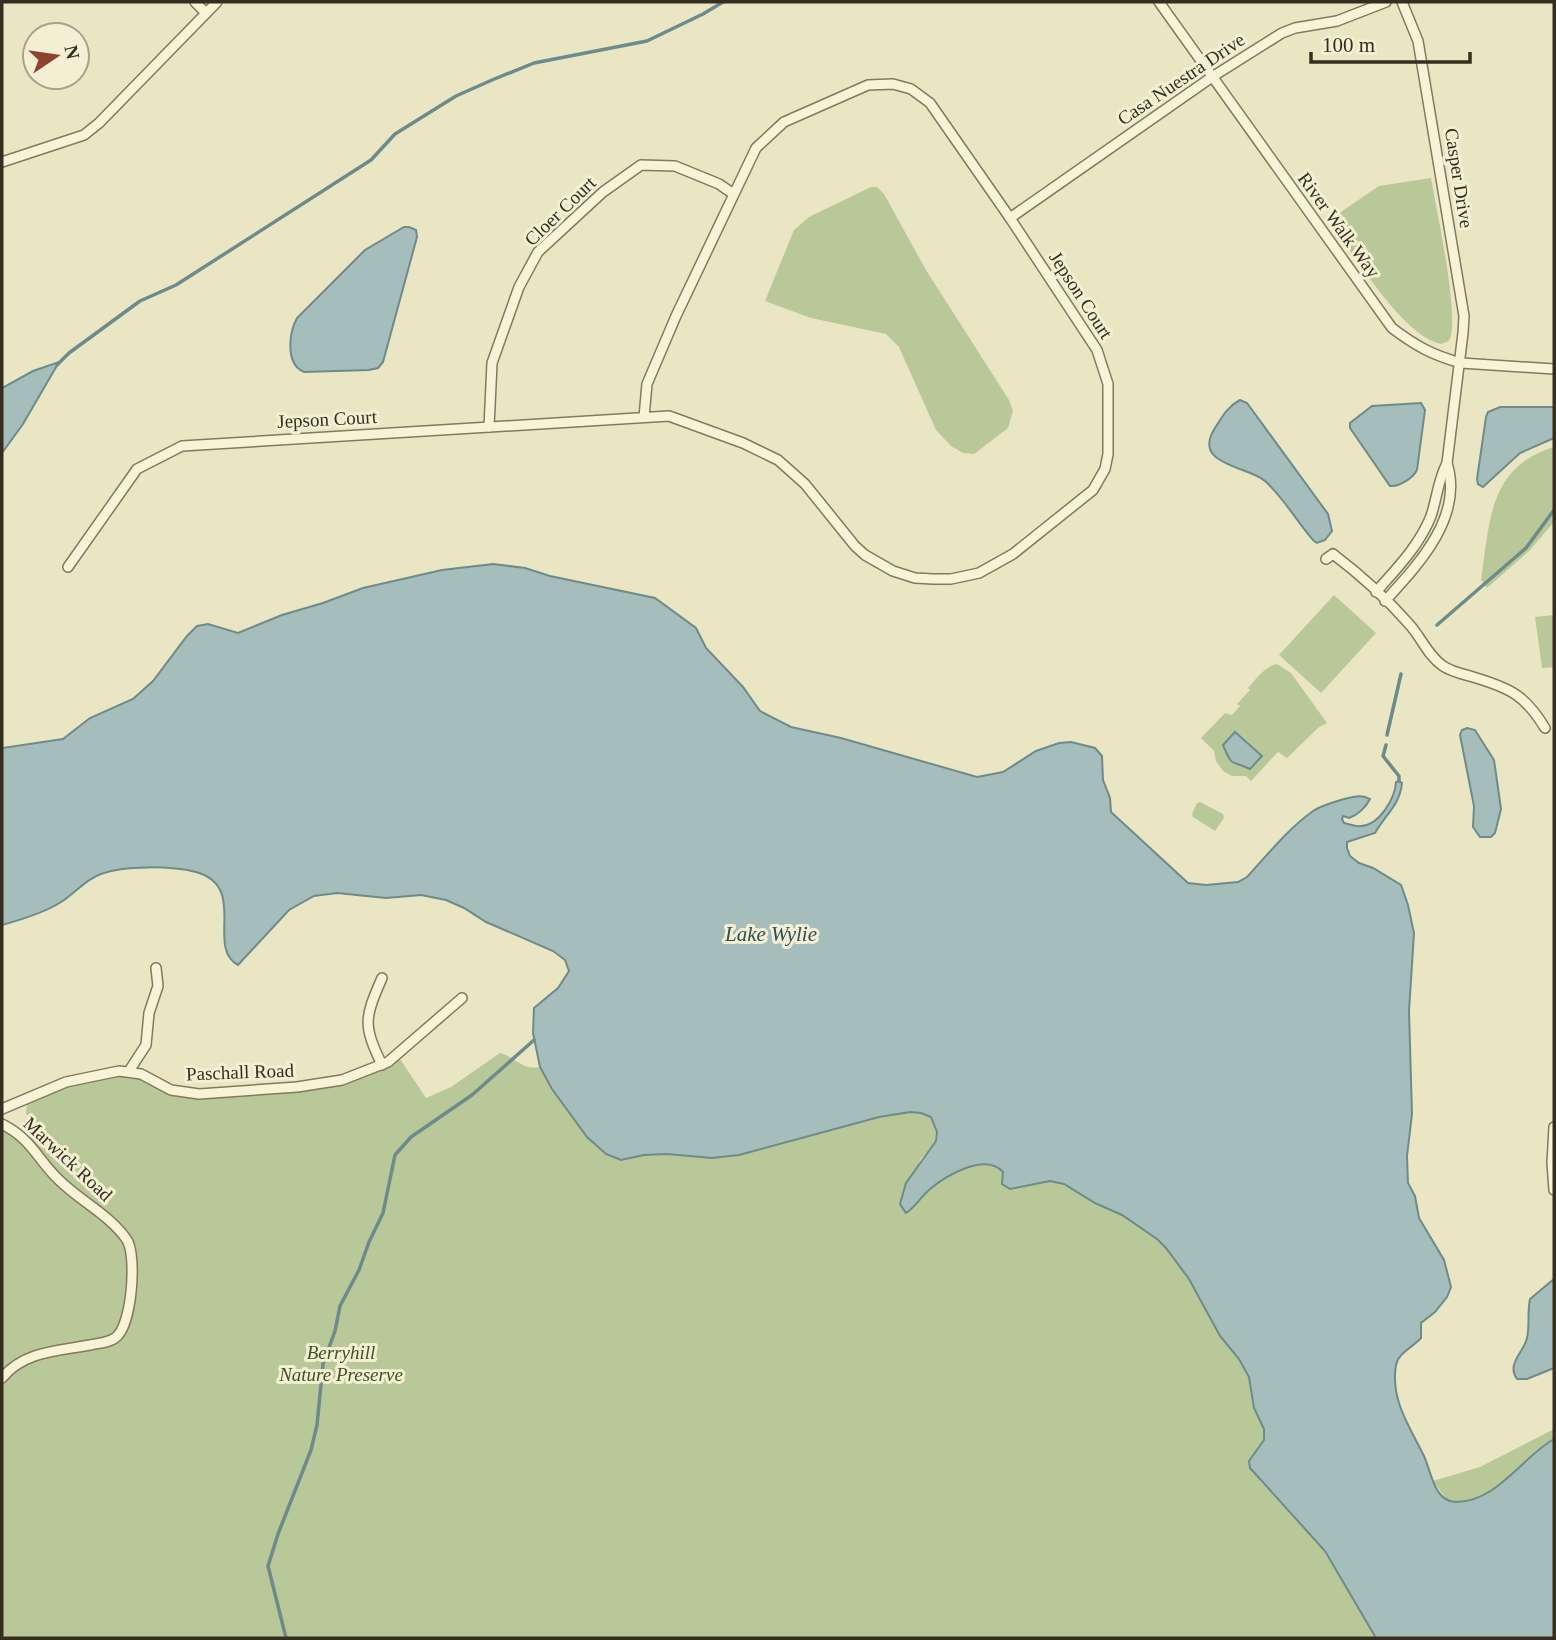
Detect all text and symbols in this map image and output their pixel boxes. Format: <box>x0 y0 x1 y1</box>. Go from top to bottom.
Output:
north arrow <box>21 21 91 91</box>
scale bar <box>1311 21 1470 65</box>
street label: Casa Nuestra Drive <box>1113 29 1249 129</box>
text: 100 m <box>1322 33 1375 57</box>
text: N <box>60 43 84 62</box>
street label: Casper Drive <box>1441 127 1477 229</box>
street label: River Walk Way <box>1294 168 1385 282</box>
street label: Cloer Court <box>520 172 600 250</box>
street label: Jepson Court <box>1045 247 1117 343</box>
street label: Jepson Court <box>277 406 378 432</box>
water label: Lake Wylie <box>724 922 817 946</box>
street label: Paschall Road <box>186 1060 295 1084</box>
street label: Marwick Road <box>19 1113 117 1206</box>
park label: Berryhill Nature Preserve <box>278 1342 403 1385</box>

